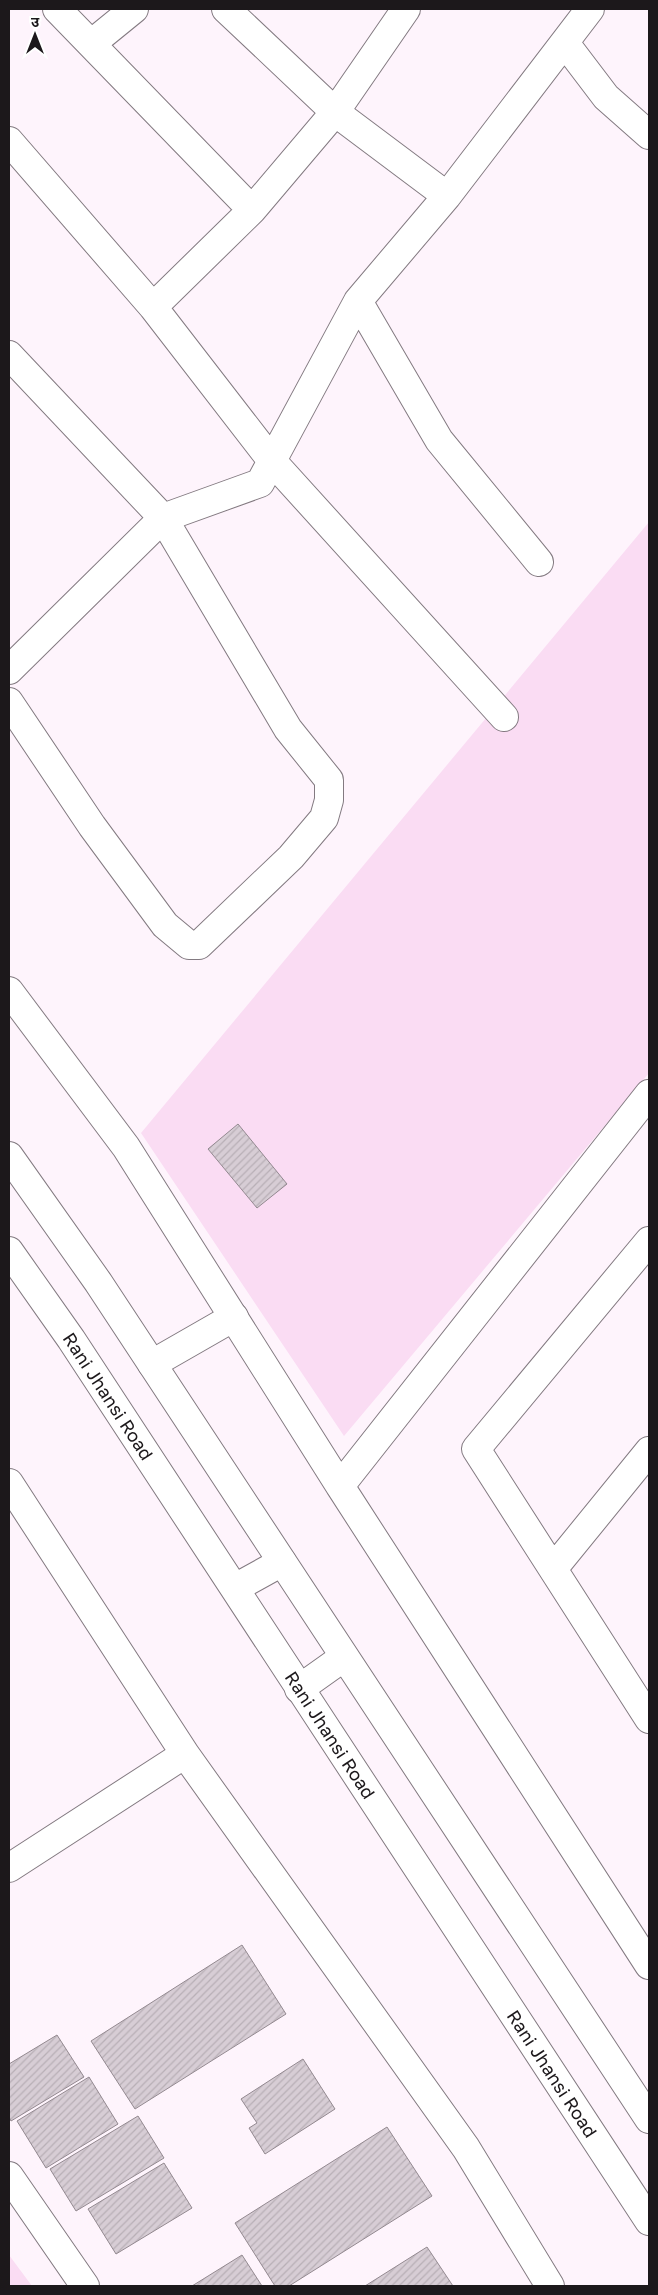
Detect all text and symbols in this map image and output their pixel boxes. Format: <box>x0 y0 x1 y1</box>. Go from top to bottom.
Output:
north arrow <box>10 10 60 60</box>
text: उ <box>31 13 40 30</box>
street label: Rani Jhansi Road <box>59 1328 158 1464</box>
street label: Rani Jhansi Road <box>281 1667 380 1803</box>
street label: Rani Jhansi Road <box>503 2006 602 2142</box>

